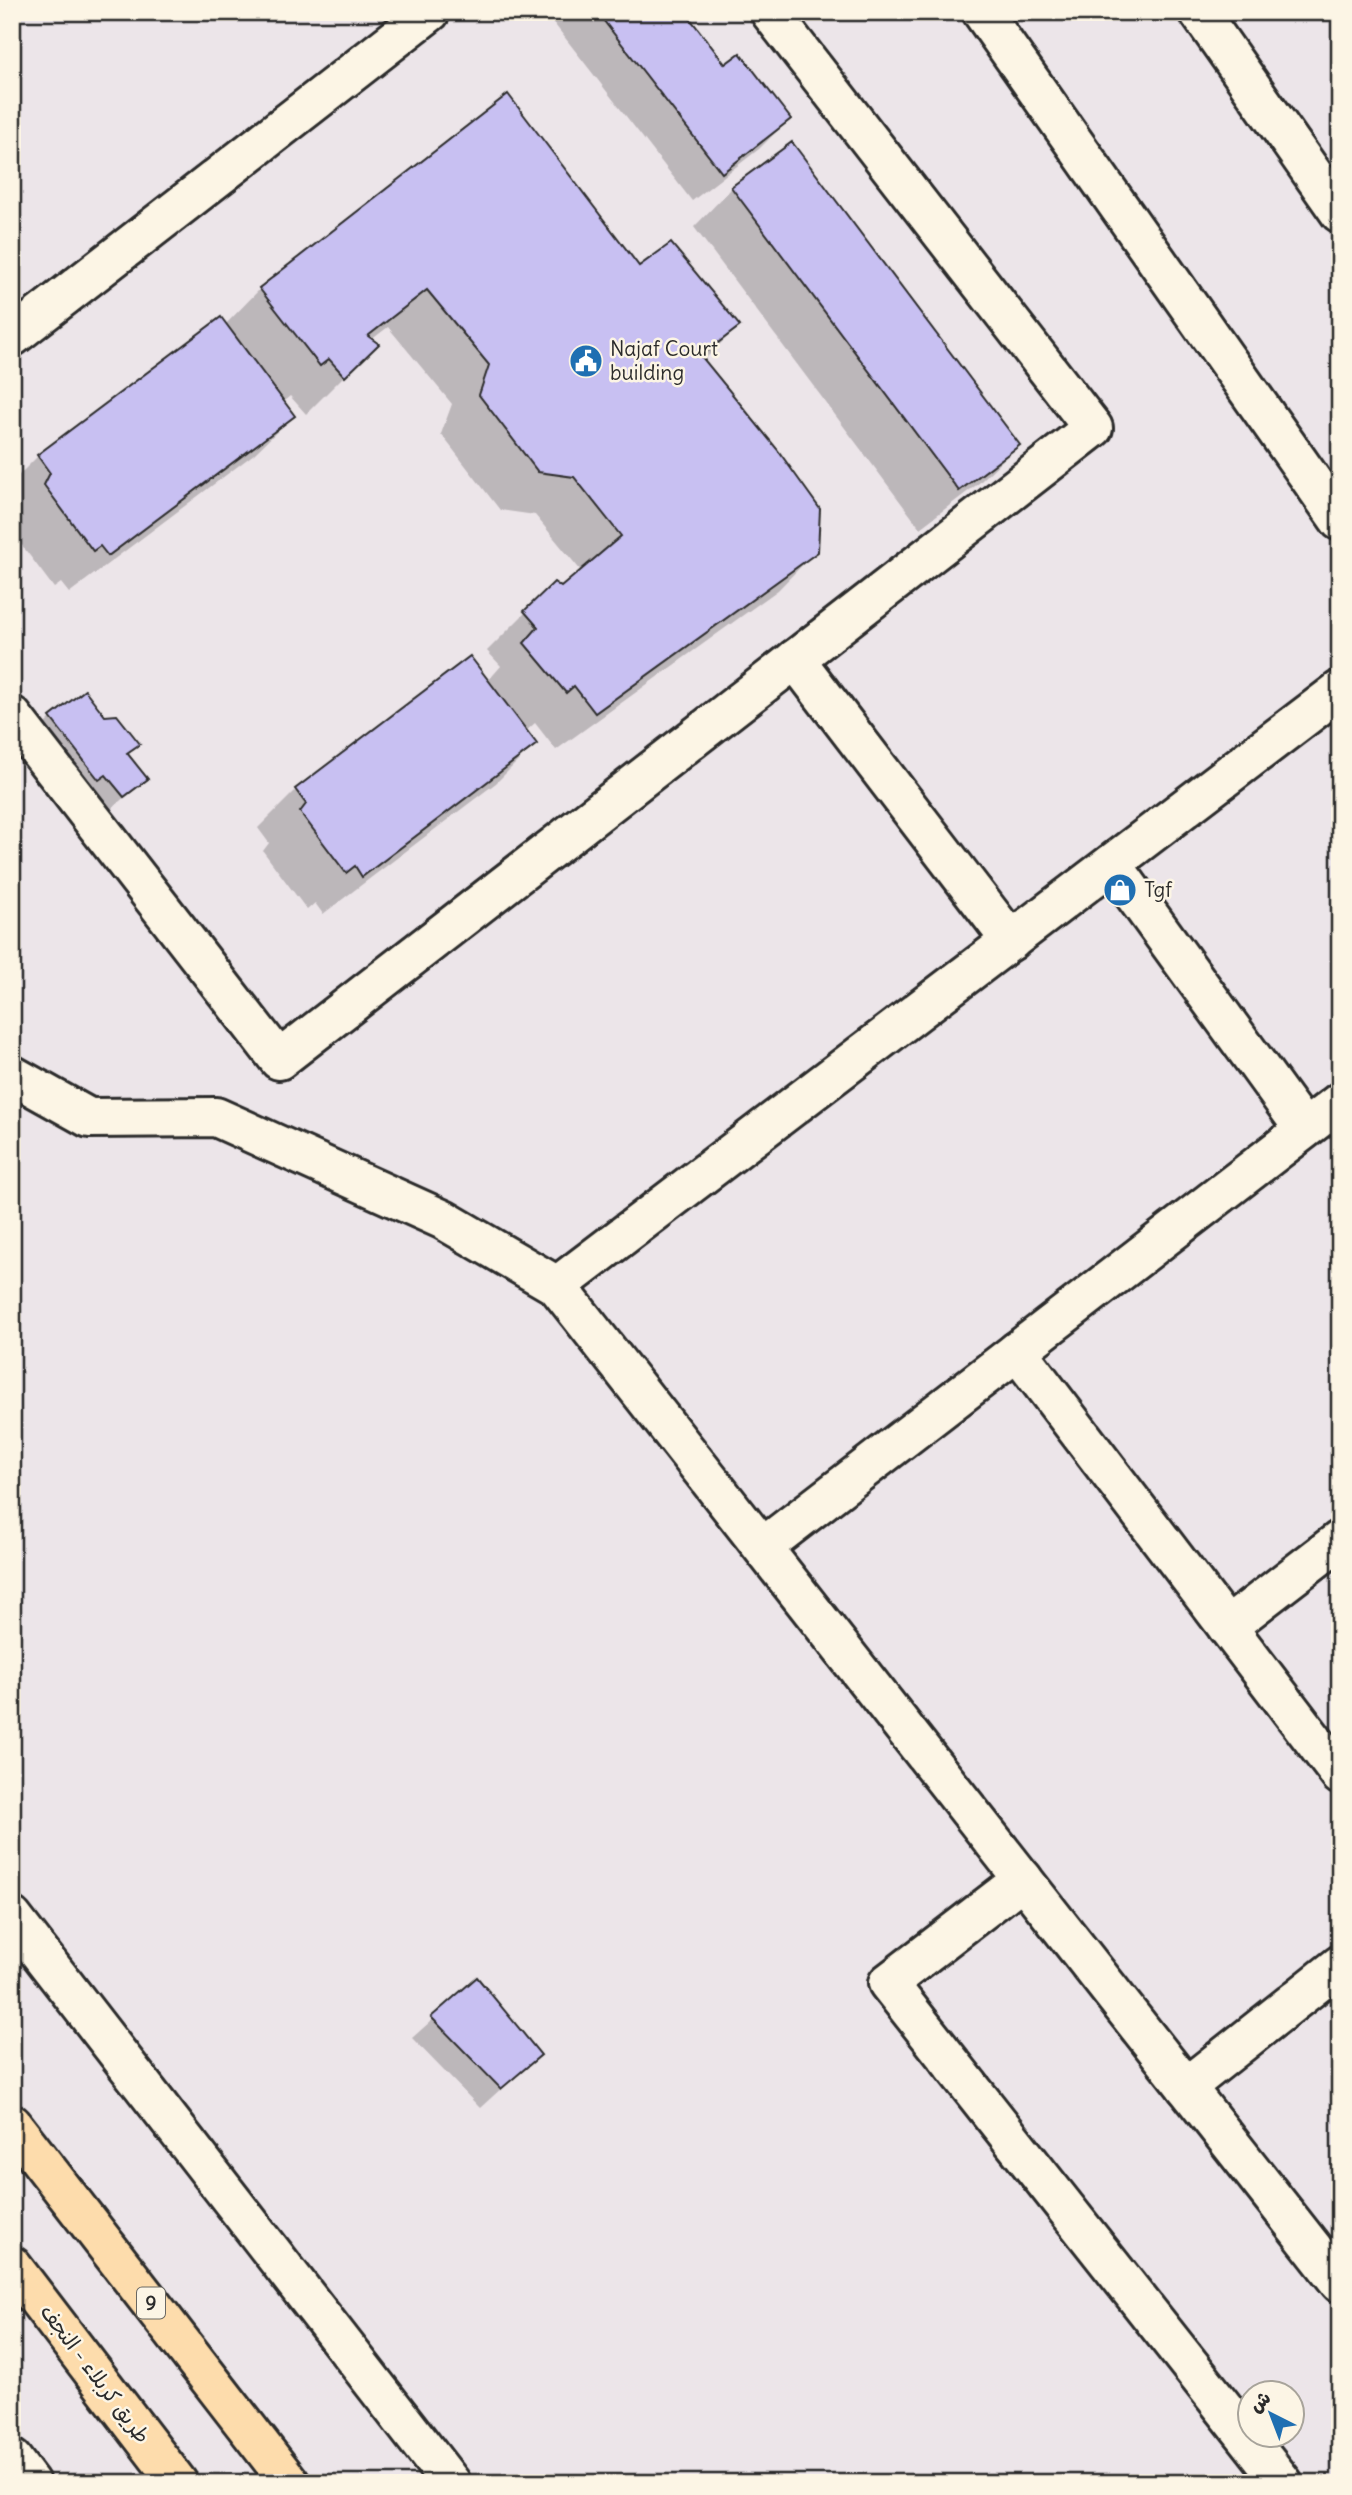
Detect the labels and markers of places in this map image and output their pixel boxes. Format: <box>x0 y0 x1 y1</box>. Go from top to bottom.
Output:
place label: Najaf Court building <box>610 335 718 386</box>
public building icon: Najaf Court building <box>567 342 605 380</box>
shop icon: Tgf <box>1101 871 1139 909</box>
place label: Tgf <box>1144 876 1173 903</box>

